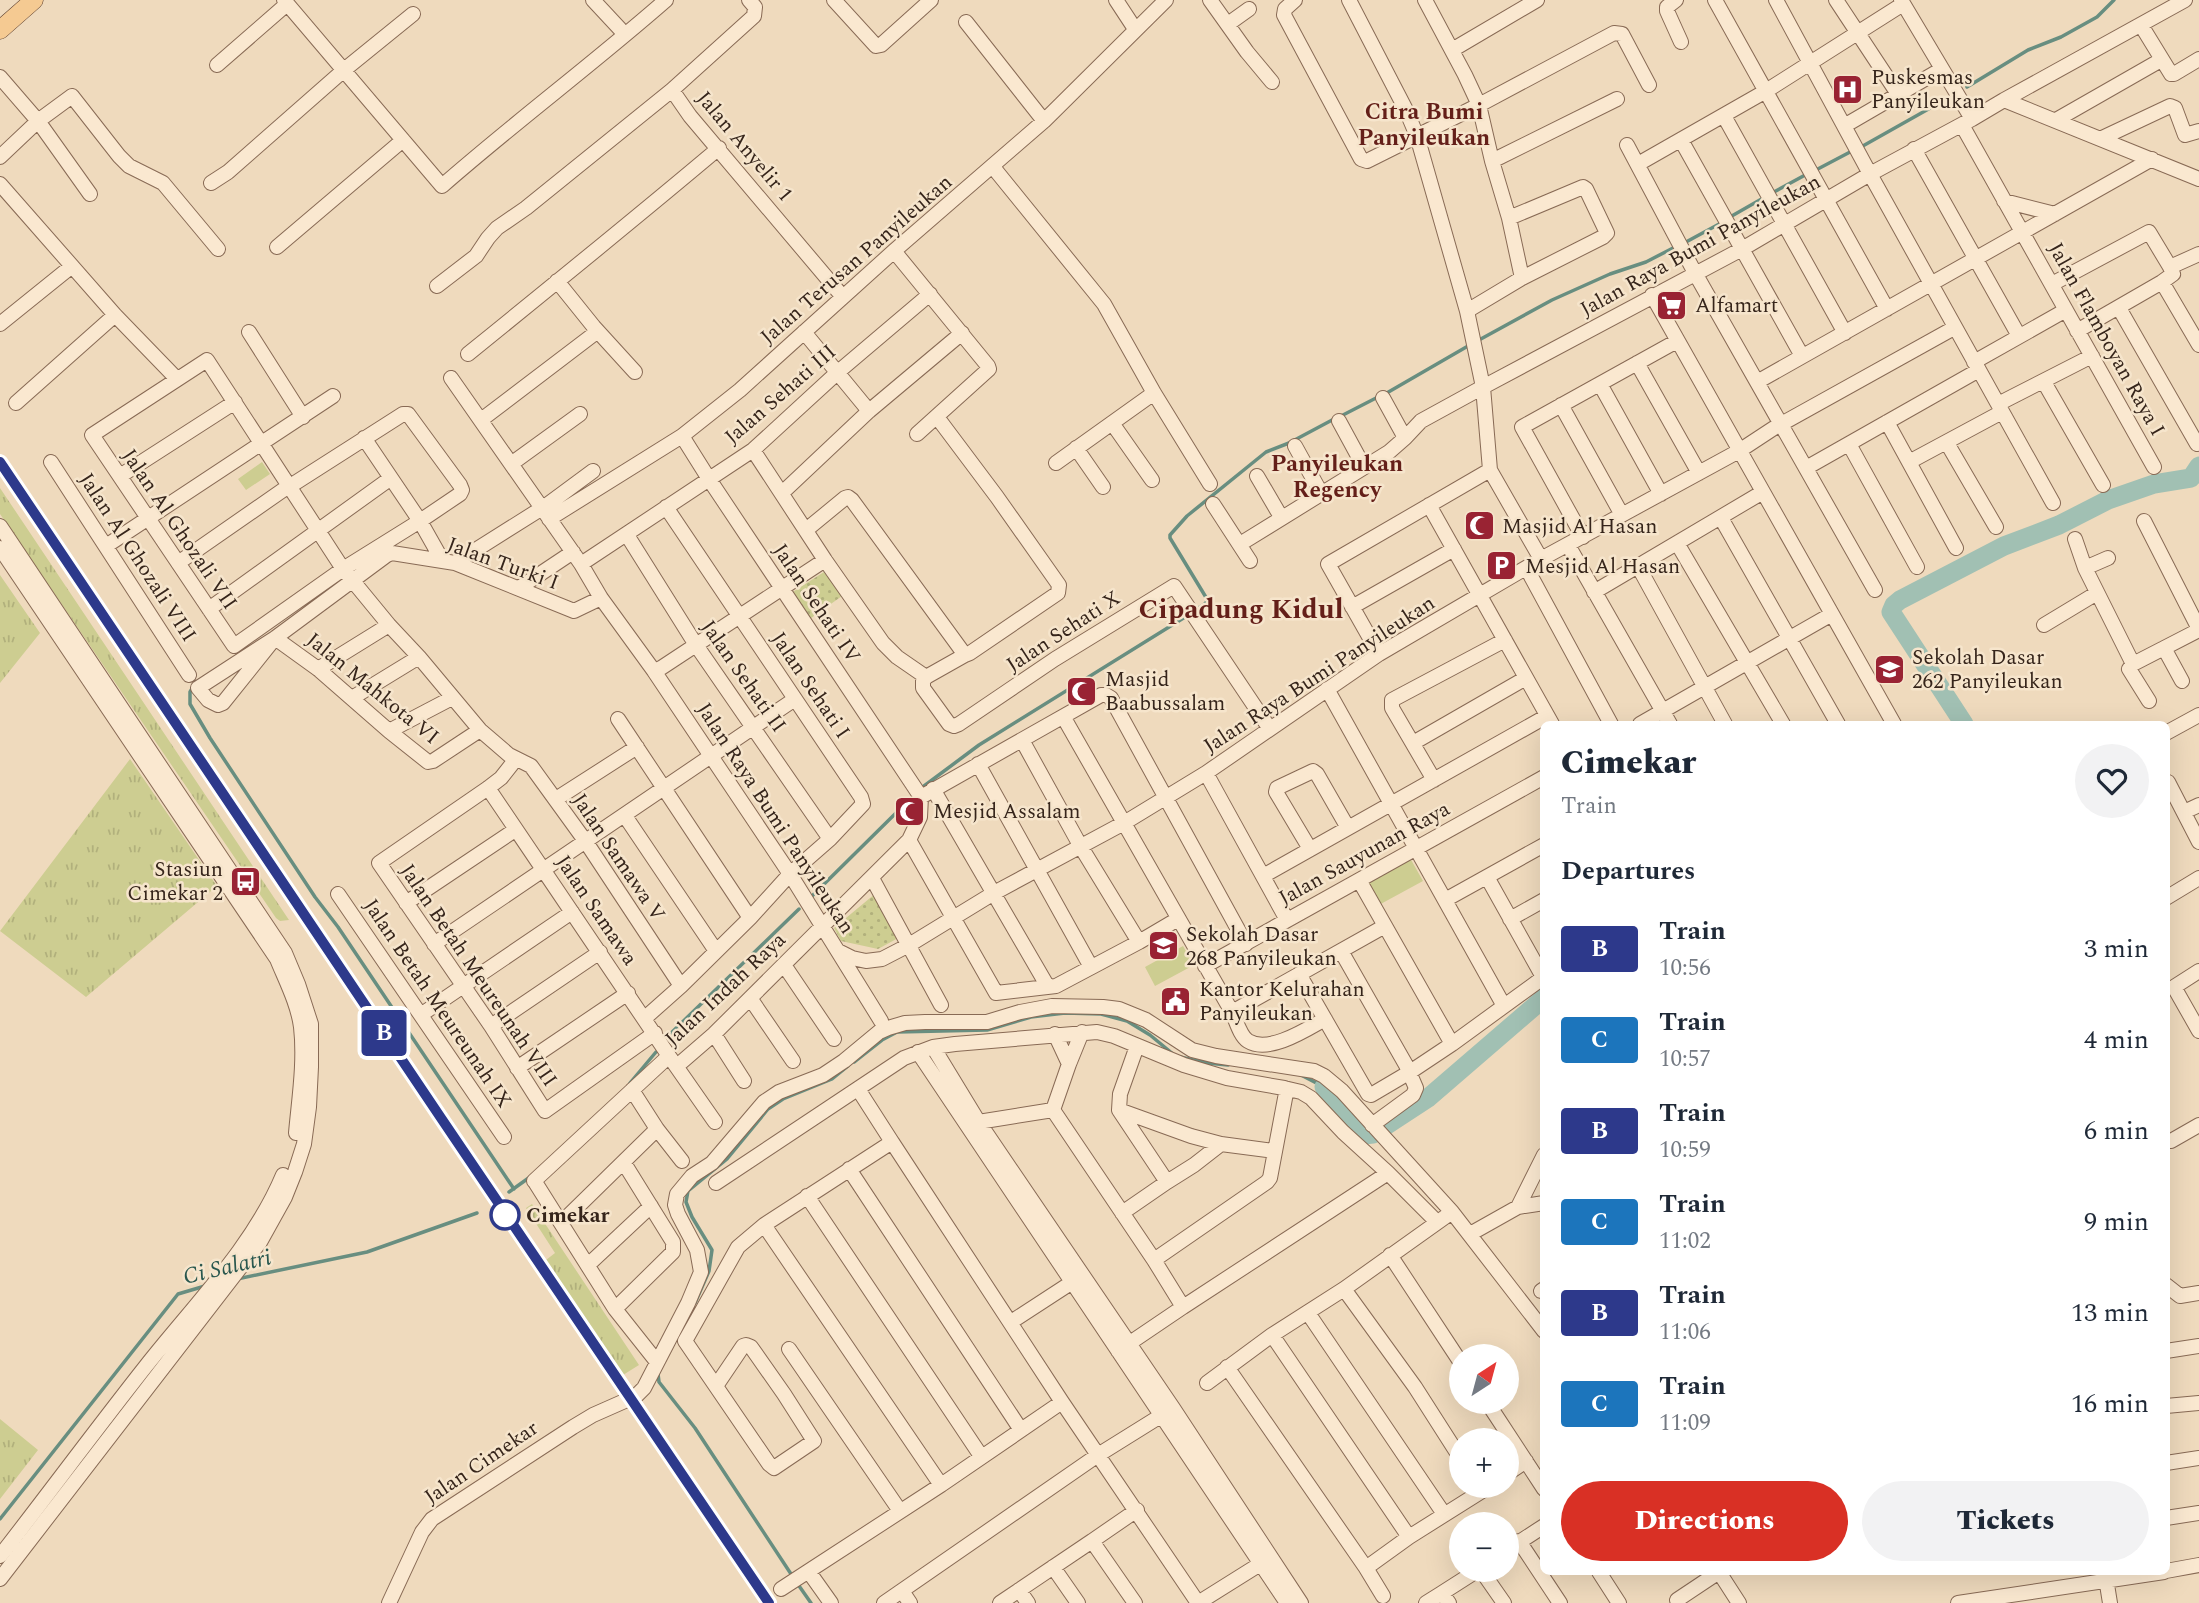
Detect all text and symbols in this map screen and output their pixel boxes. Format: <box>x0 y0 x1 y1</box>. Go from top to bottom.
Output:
place label: Puskesmas Panyileukan <box>1871 62 1985 118</box>
hospital icon: Puskesmas Panyileukan <box>1831 72 1865 106</box>
street label: Jalan Anyelir 1 <box>688 84 800 209</box>
district label: Citra Bumi Panyileukan <box>1358 95 1490 156</box>
street label: Jalan Raya Bumi Panyileukan <box>1574 166 1827 326</box>
street label: Jalan Terusan Panyileukan <box>753 167 960 352</box>
street label: Jalan Flamboyan Raya I <box>2039 237 2173 442</box>
supermarket icon: Alfamart <box>1655 288 1689 322</box>
place label: Alfamart <box>1695 290 1778 322</box>
street label: Jalan Sehati III <box>717 337 844 453</box>
street label: Jalan Al Ghozali VII <box>113 443 245 617</box>
district label: Panyileukan Regency <box>1271 447 1403 508</box>
street label: Jalan Al Ghozali VIII <box>70 466 204 649</box>
mosque icon: Masjid Al Hasan <box>1462 509 1496 543</box>
place label: Masjid Al Hasan <box>1502 511 1657 543</box>
street label: Jalan Turki I <box>442 529 563 599</box>
street label: Jalan Sehati IV <box>764 537 868 670</box>
parking icon: Mesjid Al Hasan <box>1485 549 1519 583</box>
place label: Mesjid Al Hasan <box>1525 551 1680 583</box>
street label: Jalan Sehati X <box>1000 583 1127 681</box>
district label: Cipadung Kidul <box>1138 588 1344 631</box>
street label: Jalan Raya Bumi Panyileukan <box>1197 588 1442 762</box>
street label: Jalan Sehati II <box>692 614 794 740</box>
street label: Jalan Mahkota VI <box>299 625 446 753</box>
street label: Jalan Sehati I <box>762 626 858 746</box>
place label: Sekolah Dasar 262 Panyileukan <box>1912 642 2063 698</box>
school or university icon: Sekolah Dasar 262 Panyileukan <box>1872 652 1906 686</box>
place label: Masjid Baabussalam <box>1105 664 1225 720</box>
mosque icon: Masjid Baabussalam <box>1065 674 1099 708</box>
street label: Jalan Raya Bumi Panyileukan <box>688 696 862 941</box>
text: Cimekar <box>1561 738 1696 788</box>
button: heart <box>2075 744 2149 818</box>
street label: Jalan Samawa V <box>567 788 671 926</box>
text: Train <box>1561 789 1617 824</box>
street label: Jalan Sauyunan Raya <box>1273 793 1457 914</box>
mosque icon: Mesjid Assalam <box>893 794 927 828</box>
place label: Mesjid Assalam <box>933 796 1081 828</box>
street label: Jalan Samawa <box>551 850 643 970</box>
text: Departures <box>1561 851 1695 891</box>
place label: Stasiun Cimekar 2 <box>127 854 223 910</box>
street label: Jalan Betah Meureunah VIII <box>391 858 565 1094</box>
bus stop icon: Stasiun Cimekar 2 <box>229 864 263 898</box>
street label: Jalan Betah Meureunah IX <box>359 894 517 1112</box>
text: Train <box>1659 911 1726 951</box>
place label: Sekolah Dasar 268 Panyileukan <box>1186 919 1337 975</box>
street label: Jalan Indah Raya <box>658 924 794 1055</box>
school or university icon: Sekolah Dasar 268 Panyileukan <box>1146 929 1180 963</box>
text: 3 min <box>2084 929 2149 969</box>
text: B <box>1591 931 1608 967</box>
text: 10:56 <box>1659 951 1711 986</box>
place label: Kantor Kelurahan Panyileukan <box>1199 974 1365 1030</box>
public building icon: Kantor Kelurahan Panyileukan <box>1159 984 1193 1018</box>
text: Train <box>1659 1002 1726 1042</box>
line badge: B <box>361 1010 407 1056</box>
text: 4 min <box>2084 1020 2149 1060</box>
text: C <box>1591 1022 1608 1058</box>
text: 10:57 <box>1659 1042 1711 1077</box>
text: Train <box>1659 1093 1726 1133</box>
text: 6 min <box>2084 1111 2149 1151</box>
text: B <box>1591 1113 1608 1149</box>
text: 10:59 <box>1659 1133 1711 1168</box>
text: Train <box>1659 1184 1726 1224</box>
marker: Cimekar <box>490 1200 520 1230</box>
place label: Cimekar <box>526 1200 610 1232</box>
text: 9 min <box>2084 1202 2149 1242</box>
text: C <box>1591 1204 1608 1240</box>
text: 11:02 <box>1659 1224 1711 1259</box>
water label: Ci Salatri <box>180 1240 275 1295</box>
text: Train <box>1659 1275 1726 1315</box>
text: 13 min <box>2071 1293 2149 1333</box>
text: B <box>1591 1295 1608 1331</box>
text: 11:06 <box>1659 1315 1711 1350</box>
north arrow <box>1449 1344 1519 1414</box>
map controls <box>1449 1344 1519 1582</box>
text: Train <box>1659 1366 1726 1406</box>
text: 16 min <box>2071 1384 2149 1424</box>
text: C <box>1591 1386 1608 1422</box>
text: 11:09 <box>1659 1406 1711 1441</box>
street label: Jalan Cimekar <box>418 1413 545 1513</box>
button: + <box>1449 1428 1519 1498</box>
button: Directions <box>1561 1481 1848 1561</box>
button: Tickets <box>1862 1481 2149 1561</box>
button: − <box>1449 1512 1519 1582</box>

